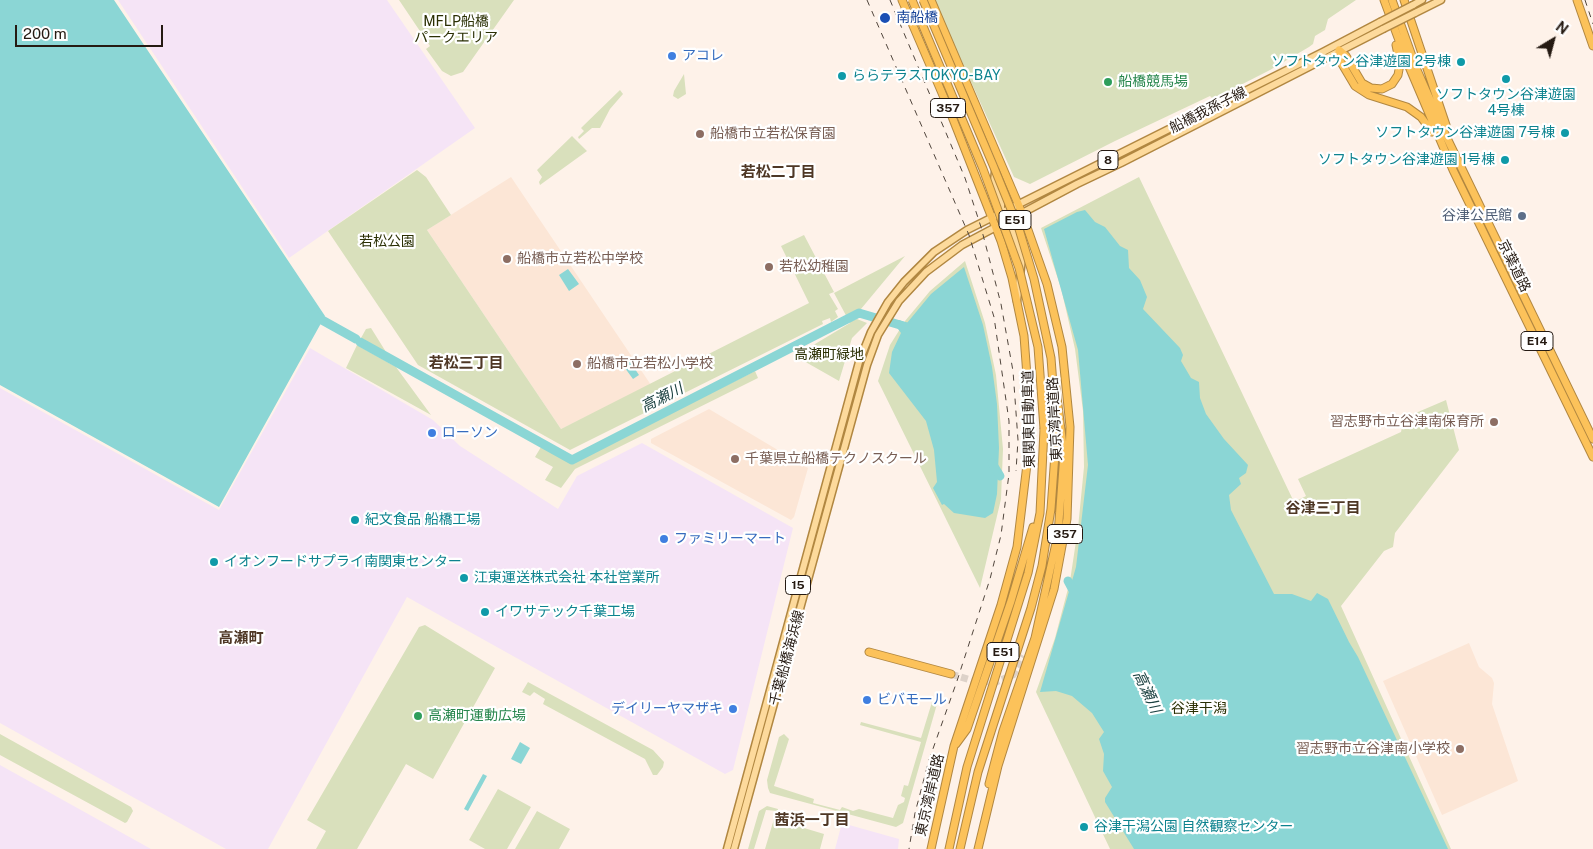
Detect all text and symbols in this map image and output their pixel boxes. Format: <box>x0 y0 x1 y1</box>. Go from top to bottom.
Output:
place label: 南船橋 <box>896 10 938 26</box>
marker: 南船橋 <box>878 11 892 25</box>
park label: MFLP船橋 パークエリア <box>414 14 498 46</box>
scale bar <box>18 15 165 47</box>
north arrow <box>1528 15 1578 65</box>
text: N <box>1553 18 1571 38</box>
text: 200 m <box>23 25 67 42</box>
place label: アコレ <box>682 48 724 64</box>
marker: アコレ <box>666 50 678 62</box>
place label: ソフトタウン谷津遊園 2号棟 <box>1271 54 1451 70</box>
marker: ソフトタウン谷津遊園 2号棟 <box>1455 56 1467 68</box>
place label: ららテラスTOKYO-BAY <box>852 68 1001 84</box>
marker: ららテラスTOKYO-BAY <box>836 70 848 82</box>
marker: ソフトタウン谷津遊園 4号棟 <box>1500 73 1512 85</box>
place label: 船橋競馬場 <box>1118 74 1188 90</box>
marker: 船橋競馬場 <box>1102 76 1114 88</box>
street label: 船橋我孫子線 <box>1167 83 1249 137</box>
place label: ソフトタウン谷津遊園 4号棟 <box>1436 87 1576 120</box>
road number: 357 <box>930 99 966 118</box>
place label: ソフトタウン谷津遊園 7号棟 <box>1375 125 1555 141</box>
place label: 船橋市立若松保育園 <box>710 126 836 142</box>
marker: ソフトタウン谷津遊園 7号棟 <box>1559 127 1571 139</box>
marker: 船橋市立若松保育園 <box>694 128 706 140</box>
road number: 8 <box>1098 150 1118 170</box>
place label: ソフトタウン谷津遊園 1号棟 <box>1318 152 1495 168</box>
marker: ソフトタウン谷津遊園 1号棟 <box>1499 154 1511 166</box>
district label: 若松二丁目 <box>741 163 815 181</box>
place label: 谷津公民館 <box>1442 208 1512 224</box>
road number: E51 <box>999 210 1031 230</box>
marker: 谷津公民館 <box>1516 210 1528 222</box>
park label: 若松公園 <box>359 234 415 250</box>
street label: 京葉道路 <box>1494 237 1534 295</box>
place label: 船橋市立若松中学校 <box>517 251 643 267</box>
marker: 船橋市立若松中学校 <box>501 253 513 265</box>
place label: 若松幼稚園 <box>779 259 849 275</box>
marker: 若松幼稚園 <box>763 261 775 273</box>
road number: E14 <box>1521 332 1553 351</box>
park label: 高瀬町緑地 <box>794 347 864 363</box>
district label: 若松三丁目 <box>429 354 503 372</box>
place label: 船橋市立若松小学校 <box>587 356 713 372</box>
marker: 船橋市立若松小学校 <box>571 358 583 370</box>
street label: 東関東自動車道 <box>1020 370 1038 468</box>
street label: 東京湾岸道路 <box>1044 377 1066 461</box>
water label: 高瀬川 <box>638 380 686 416</box>
place label: 習志野市立谷津南保育所 <box>1330 414 1484 430</box>
marker: 習志野市立谷津南保育所 <box>1488 416 1500 428</box>
place label: ローソン <box>442 425 498 441</box>
marker: ローソン <box>426 427 438 439</box>
place label: 千葉県立船橋テクノスクール <box>745 451 927 467</box>
marker: 千葉県立船橋テクノスクール <box>729 453 741 465</box>
district label: 谷津三丁目 <box>1286 499 1360 517</box>
place label: 紀文食品 船橋工場 <box>365 512 480 528</box>
marker: 紀文食品 船橋工場 <box>349 514 361 526</box>
road number: 357 <box>1048 524 1082 544</box>
place label: ファミリーマート <box>674 531 786 547</box>
marker: ファミリーマート <box>658 533 670 545</box>
place label: イオンフードサプライ南関東センター <box>224 554 462 570</box>
marker: イオンフードサプライ南関東センター <box>208 556 220 568</box>
place label: 江東運送株式会社 本社営業所 <box>474 570 659 586</box>
marker: 江東運送株式会社 本社営業所 <box>458 572 470 584</box>
road number: 15 <box>786 576 810 594</box>
place label: イワサテック千葉工場 <box>495 604 635 620</box>
marker: イワサテック千葉工場 <box>479 606 491 618</box>
street label: 千葉船橋海浜線 <box>766 608 808 708</box>
district label: 高瀬町 <box>219 629 263 647</box>
road number: E51 <box>987 642 1019 662</box>
water label: 高瀬川 <box>1129 668 1165 716</box>
place label: ビバモール <box>877 692 947 708</box>
marker: ビバモール <box>861 694 873 706</box>
place label: デイリーヤマザキ <box>611 701 723 717</box>
park label: 谷津干潟 <box>1171 701 1227 717</box>
marker: デイリーヤマザキ <box>727 703 739 715</box>
place label: 高瀬町運動広場 <box>428 708 526 724</box>
marker: 高瀬町運動広場 <box>412 710 424 722</box>
place label: 習志野市立谷津南小学校 <box>1296 741 1450 757</box>
marker: 習志野市立谷津南小学校 <box>1454 743 1466 755</box>
street label: 東京湾岸道路 <box>912 752 948 838</box>
district label: 茜浜一丁目 <box>775 811 849 829</box>
place label: 谷津干潟公園 自然観察センター <box>1094 819 1293 835</box>
marker: 谷津干潟公園 自然観察センター <box>1078 821 1090 833</box>

